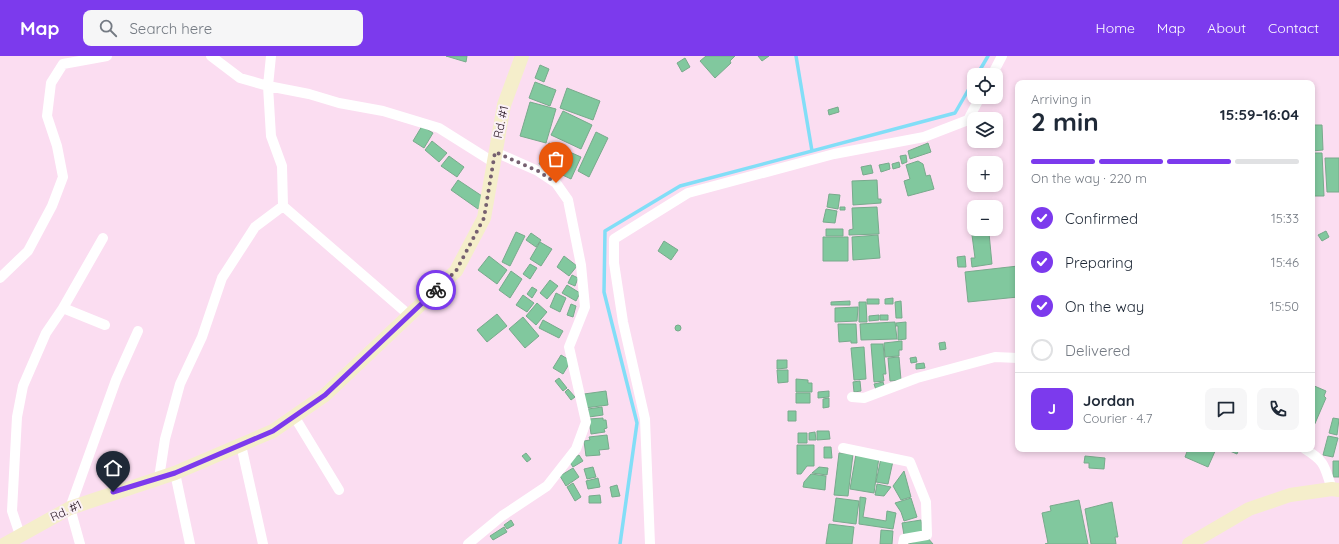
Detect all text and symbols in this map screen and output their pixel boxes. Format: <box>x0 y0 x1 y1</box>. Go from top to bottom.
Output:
search box <box>83 10 363 46</box>
text: Map <box>20 16 59 40</box>
icon: search <box>97 17 119 39</box>
text: Search here <box>129 19 212 38</box>
text: Home <box>1096 19 1135 37</box>
text: Map <box>1157 19 1185 37</box>
text: About <box>1207 19 1246 37</box>
text: Contact <box>1268 19 1319 37</box>
map controls <box>967 68 1003 236</box>
button: locate <box>967 68 1003 104</box>
text: Arriving in <box>1031 91 1091 107</box>
street label: Rd. #1 <box>490 104 511 140</box>
text: 2 min <box>1031 105 1099 138</box>
text: 15:59–16:04 <box>1220 105 1299 124</box>
button: layers <box>967 112 1003 148</box>
pin <box>539 142 573 183</box>
icon: bag <box>545 148 567 170</box>
button: + <box>967 156 1003 192</box>
text: On the way · 220 m <box>1031 170 1147 186</box>
button: − <box>967 200 1003 236</box>
icon: check <box>1031 207 1053 229</box>
text: Confirmed <box>1065 209 1138 228</box>
text: 15:33 <box>1271 210 1299 226</box>
icon: check <box>1031 251 1053 273</box>
text: Preparing <box>1065 253 1133 272</box>
text: 15:46 <box>1271 254 1299 270</box>
courier <box>416 270 456 310</box>
icon: bike <box>425 279 447 301</box>
icon: check <box>1031 295 1053 317</box>
text: On the way <box>1065 297 1144 316</box>
text: 15:50 <box>1270 298 1299 314</box>
text: Delivered <box>1065 341 1130 360</box>
button: chat <box>1205 388 1247 430</box>
button: phone <box>1257 388 1299 430</box>
text: Jordan <box>1083 391 1135 410</box>
text: J <box>1048 399 1056 418</box>
text: Courier · 4.7 <box>1083 410 1152 426</box>
pin <box>96 451 130 492</box>
icon: home <box>102 457 124 479</box>
street label: Rd. #1 <box>48 497 84 524</box>

